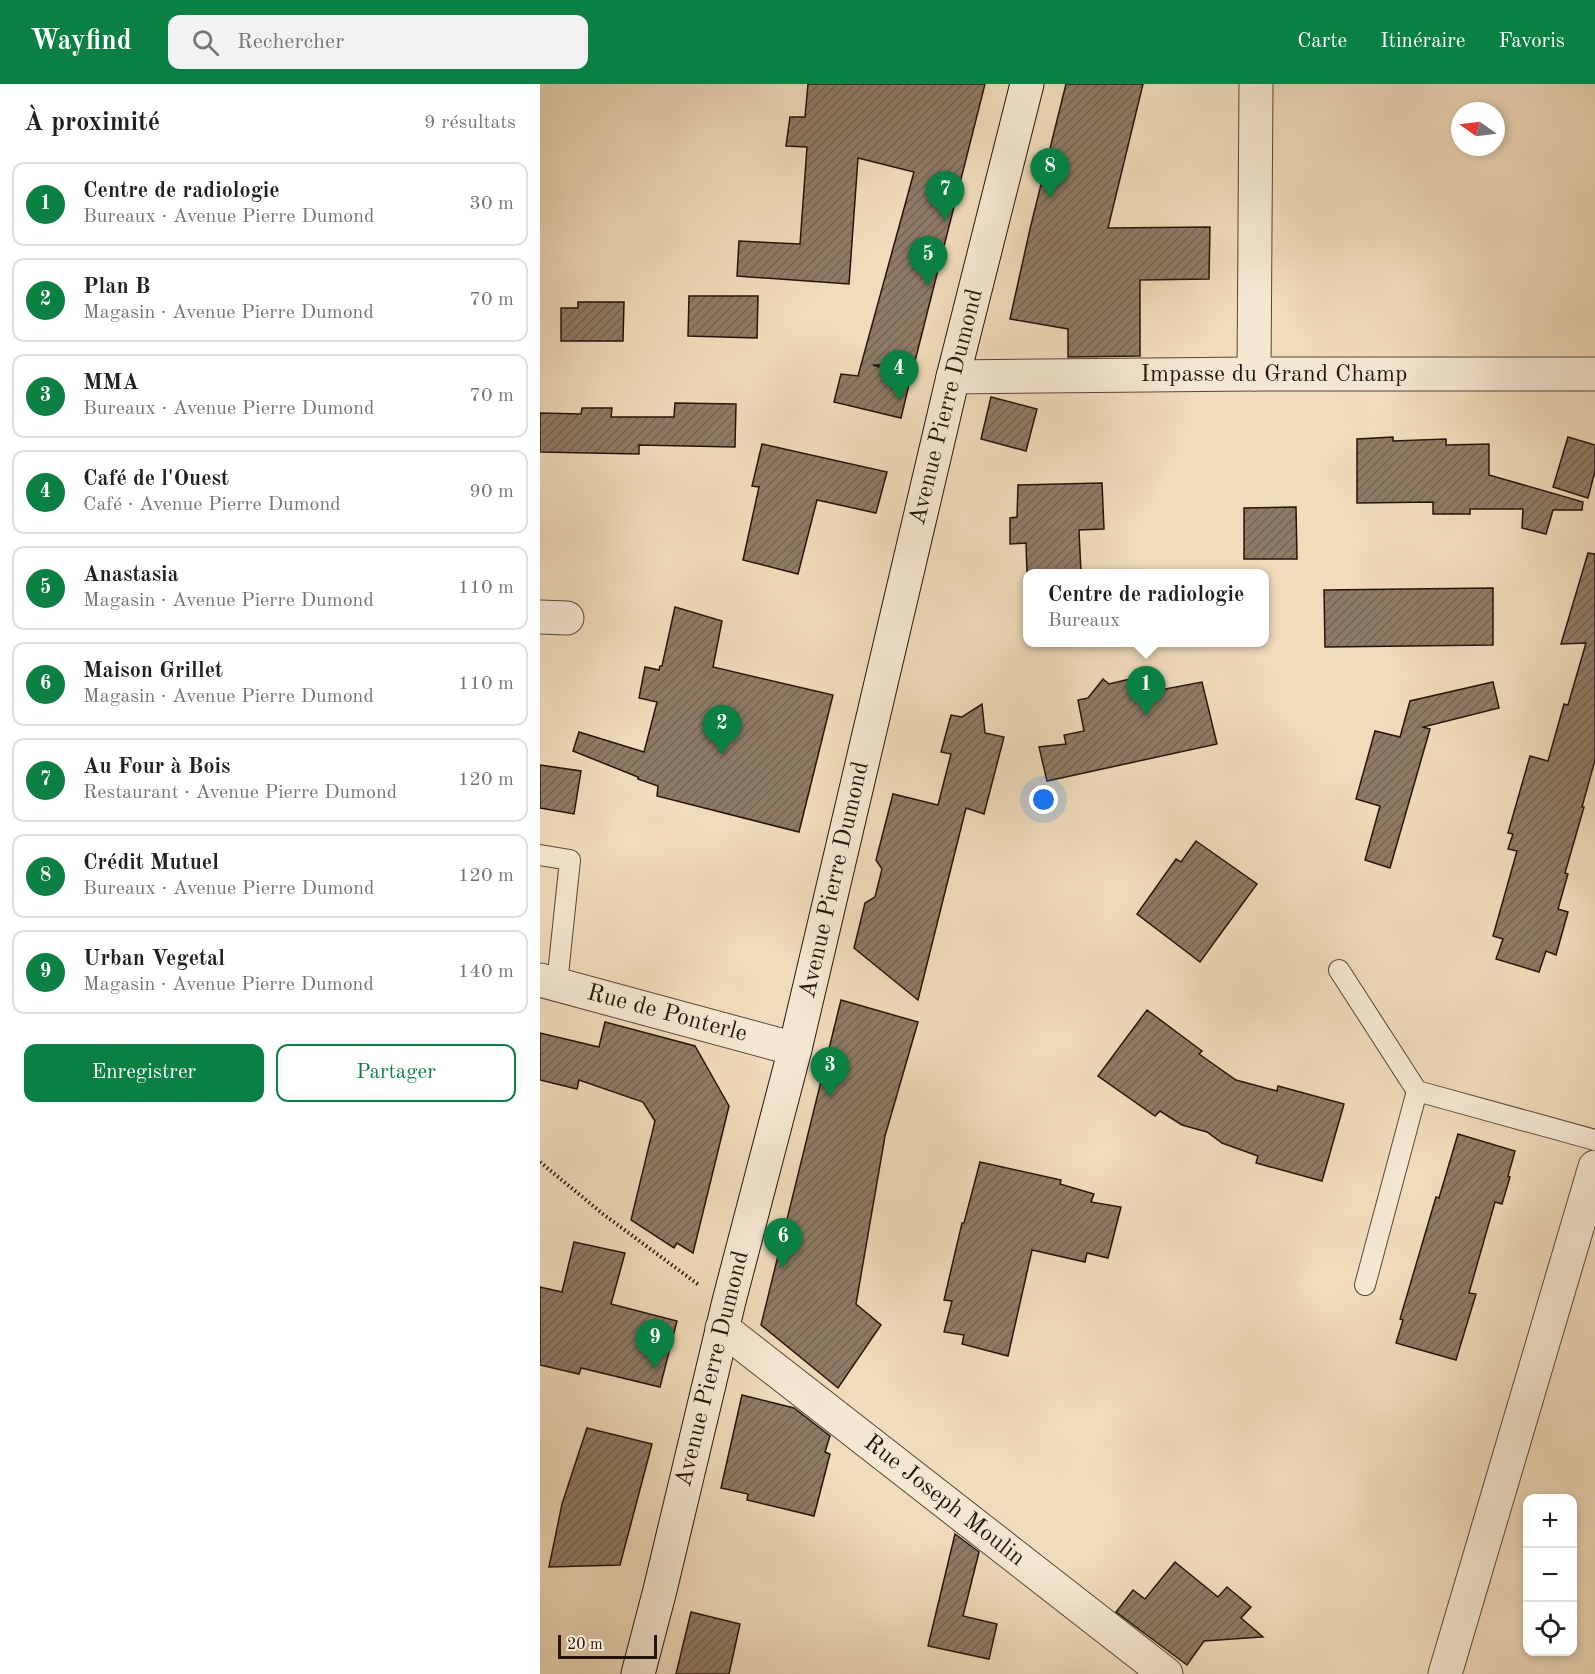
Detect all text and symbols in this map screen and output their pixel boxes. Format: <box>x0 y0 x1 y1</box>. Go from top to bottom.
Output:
search box <box>168 15 588 69</box>
icon: search <box>189 26 222 59</box>
text: Wayfind <box>30 28 132 56</box>
text: Rechercher <box>237 31 344 53</box>
text: Carte <box>1297 31 1347 52</box>
text: Itinéraire <box>1380 31 1466 52</box>
text: Favoris <box>1499 31 1565 52</box>
north arrow <box>1451 102 1505 156</box>
text: À proximité <box>24 110 160 136</box>
text: 9 résultats <box>424 113 516 133</box>
pin: 8 <box>1030 148 1070 198</box>
pin: 7 <box>926 172 964 221</box>
text: Centre de radiologie <box>83 180 280 202</box>
text: 1 <box>40 194 51 214</box>
text: 30 m <box>469 194 514 214</box>
text: Bureaux · Avenue Pierre Dumond <box>83 207 374 227</box>
pin: 5 <box>908 236 948 286</box>
text: Plan B <box>83 276 150 298</box>
street label: Avenue Pierre Dumond <box>906 287 988 527</box>
text: 2 <box>40 290 51 310</box>
text: 70 m <box>469 290 514 310</box>
text: Magasin · Avenue Pierre Dumond <box>83 303 374 323</box>
pin: 4 <box>880 350 918 400</box>
street label: Impasse du Grand Champ <box>1140 363 1408 387</box>
text: MMA <box>83 372 139 394</box>
text: 3 <box>40 386 51 406</box>
text: 70 m <box>469 386 514 406</box>
text: Bureaux · Avenue Pierre Dumond <box>83 399 374 419</box>
text: Café de l'Ouest <box>83 468 229 490</box>
text: 4 <box>40 482 51 502</box>
text: 90 m <box>469 482 514 502</box>
text: Café · Avenue Pierre Dumond <box>83 495 341 515</box>
text: Anastasia <box>83 564 179 586</box>
popup <box>1023 569 1269 647</box>
text: 5 <box>40 578 51 598</box>
text: 110 m <box>458 578 514 598</box>
text: Centre de radiologie <box>1048 584 1244 606</box>
text: Magasin · Avenue Pierre Dumond <box>83 591 374 611</box>
text: Bureaux <box>1048 611 1120 631</box>
text: Maison Grillet <box>83 660 223 682</box>
pin: 1 <box>1126 666 1166 716</box>
text: 6 <box>40 674 51 694</box>
text: 110 m <box>458 674 514 694</box>
text: Magasin · Avenue Pierre Dumond <box>83 687 374 707</box>
pin: 2 <box>702 706 741 755</box>
text: Au Four à Bois <box>83 756 231 778</box>
street label: Avenue Pierre Dumond <box>796 759 874 1001</box>
text: 7 <box>40 770 51 790</box>
text: 120 m <box>458 770 514 790</box>
text: Restaurant · Avenue Pierre Dumond <box>83 783 397 803</box>
your location <box>1029 785 1058 814</box>
text: Crédit Mutuel <box>83 852 219 874</box>
text: 8 <box>40 866 51 886</box>
text: 120 m <box>458 866 514 886</box>
text: Bureaux · Avenue Pierre Dumond <box>83 879 374 899</box>
text: Urban Vegetal <box>83 948 225 970</box>
text: 9 <box>40 962 51 982</box>
text: 140 m <box>458 962 514 982</box>
text: Magasin · Avenue Pierre Dumond <box>83 975 374 995</box>
street label: Rue de Ponterle <box>584 981 750 1047</box>
button: Enregistrer <box>24 1044 264 1102</box>
button: Partager <box>276 1044 516 1102</box>
pin: 3 <box>810 1048 850 1097</box>
pin: 6 <box>764 1218 802 1268</box>
street label: Avenue Pierre Dumond <box>672 1249 754 1489</box>
pin: 9 <box>636 1320 674 1369</box>
street label: Rue Joseph Moulin <box>859 1431 1029 1571</box>
map controls <box>1523 1494 1577 1656</box>
button: + <box>1523 1494 1577 1548</box>
button: − <box>1523 1548 1577 1602</box>
button: locate <box>1523 1602 1577 1656</box>
scale bar <box>558 1632 657 1660</box>
text: 20 m <box>567 1637 603 1653</box>

